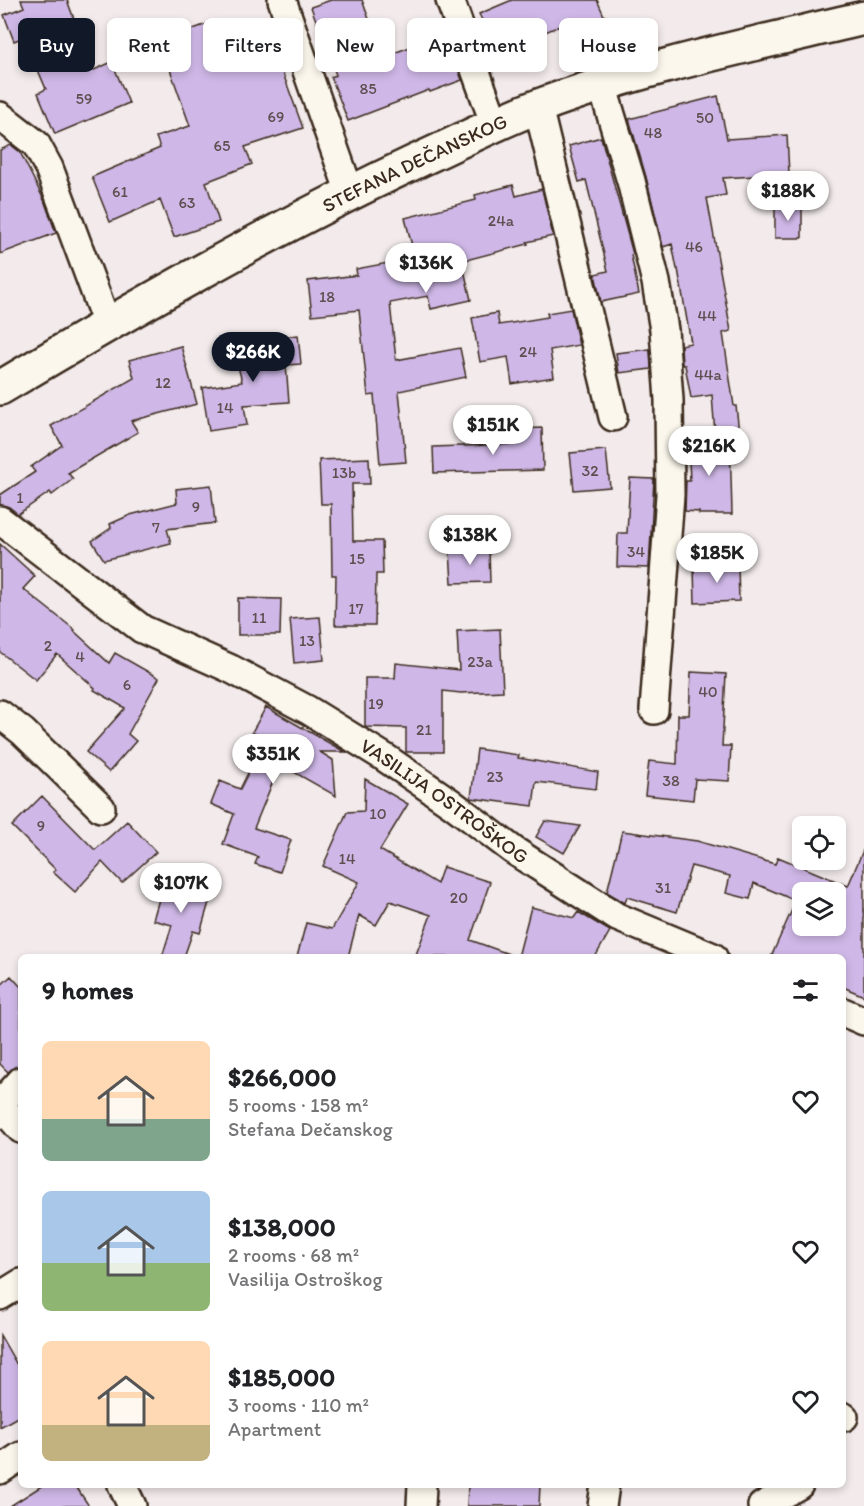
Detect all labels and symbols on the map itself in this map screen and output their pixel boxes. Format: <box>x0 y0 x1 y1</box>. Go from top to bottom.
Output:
house number: 85 <box>359 79 377 98</box>
house number: 59 <box>76 89 92 108</box>
house number: 69 <box>268 107 284 126</box>
house number: 50 <box>696 108 714 127</box>
street label: STEFANA DEČANSKOG <box>318 109 511 217</box>
house number: 48 <box>644 123 662 142</box>
house number: 65 <box>214 136 230 155</box>
pin: $188K <box>746 171 830 222</box>
house number: 61 <box>112 182 129 201</box>
house number: 63 <box>178 193 196 212</box>
house number: 24a <box>488 211 515 230</box>
house number: 46 <box>685 237 703 256</box>
pin: $136K <box>384 243 468 294</box>
house number: 18 <box>319 287 335 306</box>
house number: 44 <box>697 306 717 325</box>
pin: $266K <box>211 332 295 383</box>
house number: 24 <box>519 342 537 361</box>
house number: 44a <box>694 365 722 384</box>
house number: 12 <box>155 373 172 392</box>
house number: 14 <box>216 398 234 417</box>
pin: $151K <box>451 405 535 456</box>
pin: $216K <box>667 426 751 477</box>
house number: 32 <box>581 461 599 480</box>
house number: 13b <box>332 463 356 482</box>
house number: 1 <box>16 488 24 507</box>
house number: 9 <box>192 497 200 516</box>
pin: $138K <box>428 515 512 566</box>
house number: 7 <box>152 518 160 537</box>
pin: $185K <box>675 533 759 584</box>
house number: 34 <box>627 542 646 561</box>
house number: 15 <box>349 549 365 568</box>
house number: 17 <box>348 599 364 618</box>
house number: 11 <box>252 608 267 627</box>
house number: 13 <box>299 631 315 650</box>
house number: 2 <box>44 636 53 655</box>
house number: 4 <box>75 647 85 666</box>
house number: 23a <box>467 652 493 671</box>
house number: 6 <box>123 675 131 694</box>
house number: 40 <box>698 682 718 701</box>
house number: 19 <box>368 694 384 713</box>
house number: 21 <box>416 720 432 739</box>
street label: VASILIJA OSTROŠKOG <box>356 733 533 869</box>
pin: $351K <box>231 734 315 785</box>
house number: 23 <box>486 767 504 786</box>
house number: 38 <box>662 771 680 790</box>
house number: 10 <box>369 804 387 823</box>
house number: 9 <box>37 816 45 835</box>
house number: 14 <box>338 849 356 868</box>
pin: $107K <box>139 863 223 914</box>
house number: 31 <box>655 878 672 897</box>
house number: 20 <box>450 888 468 907</box>

